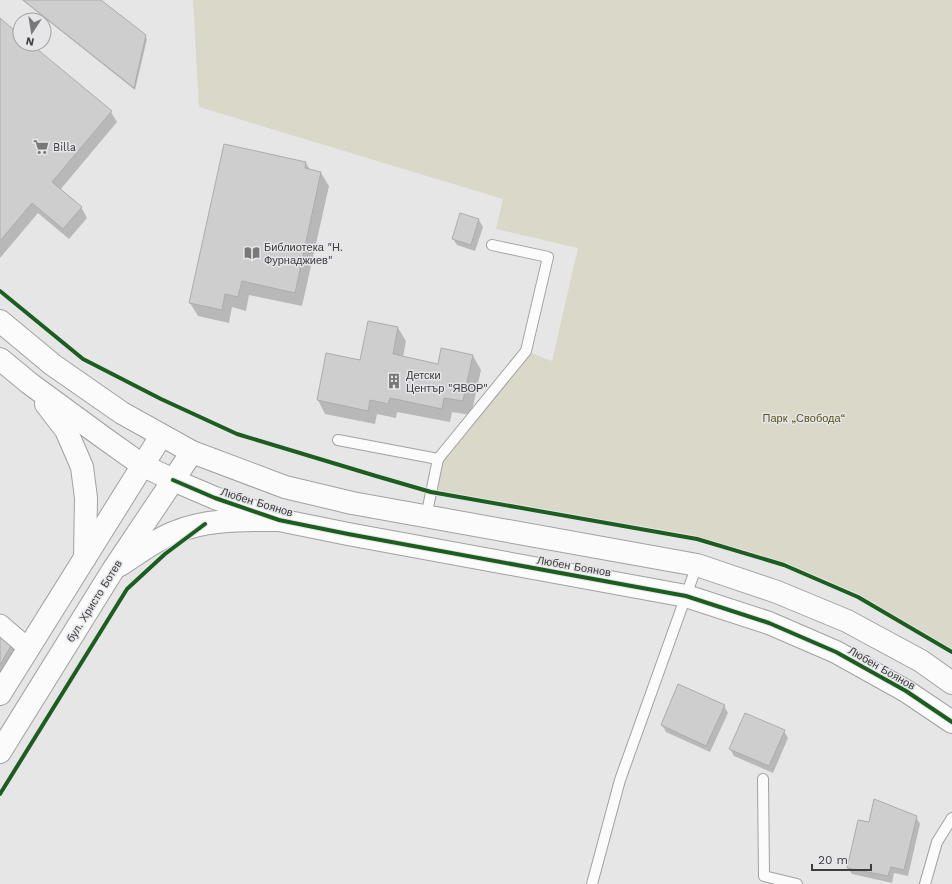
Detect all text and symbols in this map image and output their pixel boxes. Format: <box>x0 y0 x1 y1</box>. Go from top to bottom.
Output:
north arrow <box>12 12 52 52</box>
text: N <box>25 34 35 48</box>
supermarket icon: Billa <box>32 138 50 156</box>
place label: Billa <box>53 141 76 154</box>
place label: Библиотека "Н. Фурнаджиев" <box>264 241 343 267</box>
library icon: Библиотека "Н. Фурнаджиев" <box>243 244 261 262</box>
place label: Детски Център "ЯВОР" <box>406 369 488 395</box>
building icon: Детски Център "ЯВОР" <box>385 372 403 390</box>
park label: Парк „Свобода“ <box>763 412 846 425</box>
street label: Любен Боянов <box>219 485 295 520</box>
street label: Любен Боянов <box>536 554 612 579</box>
street label: бул. Христо Ботев <box>64 558 125 645</box>
street label: Любен Боянов <box>846 644 918 693</box>
scale bar <box>812 846 871 872</box>
text: 20 m <box>818 853 848 867</box>

